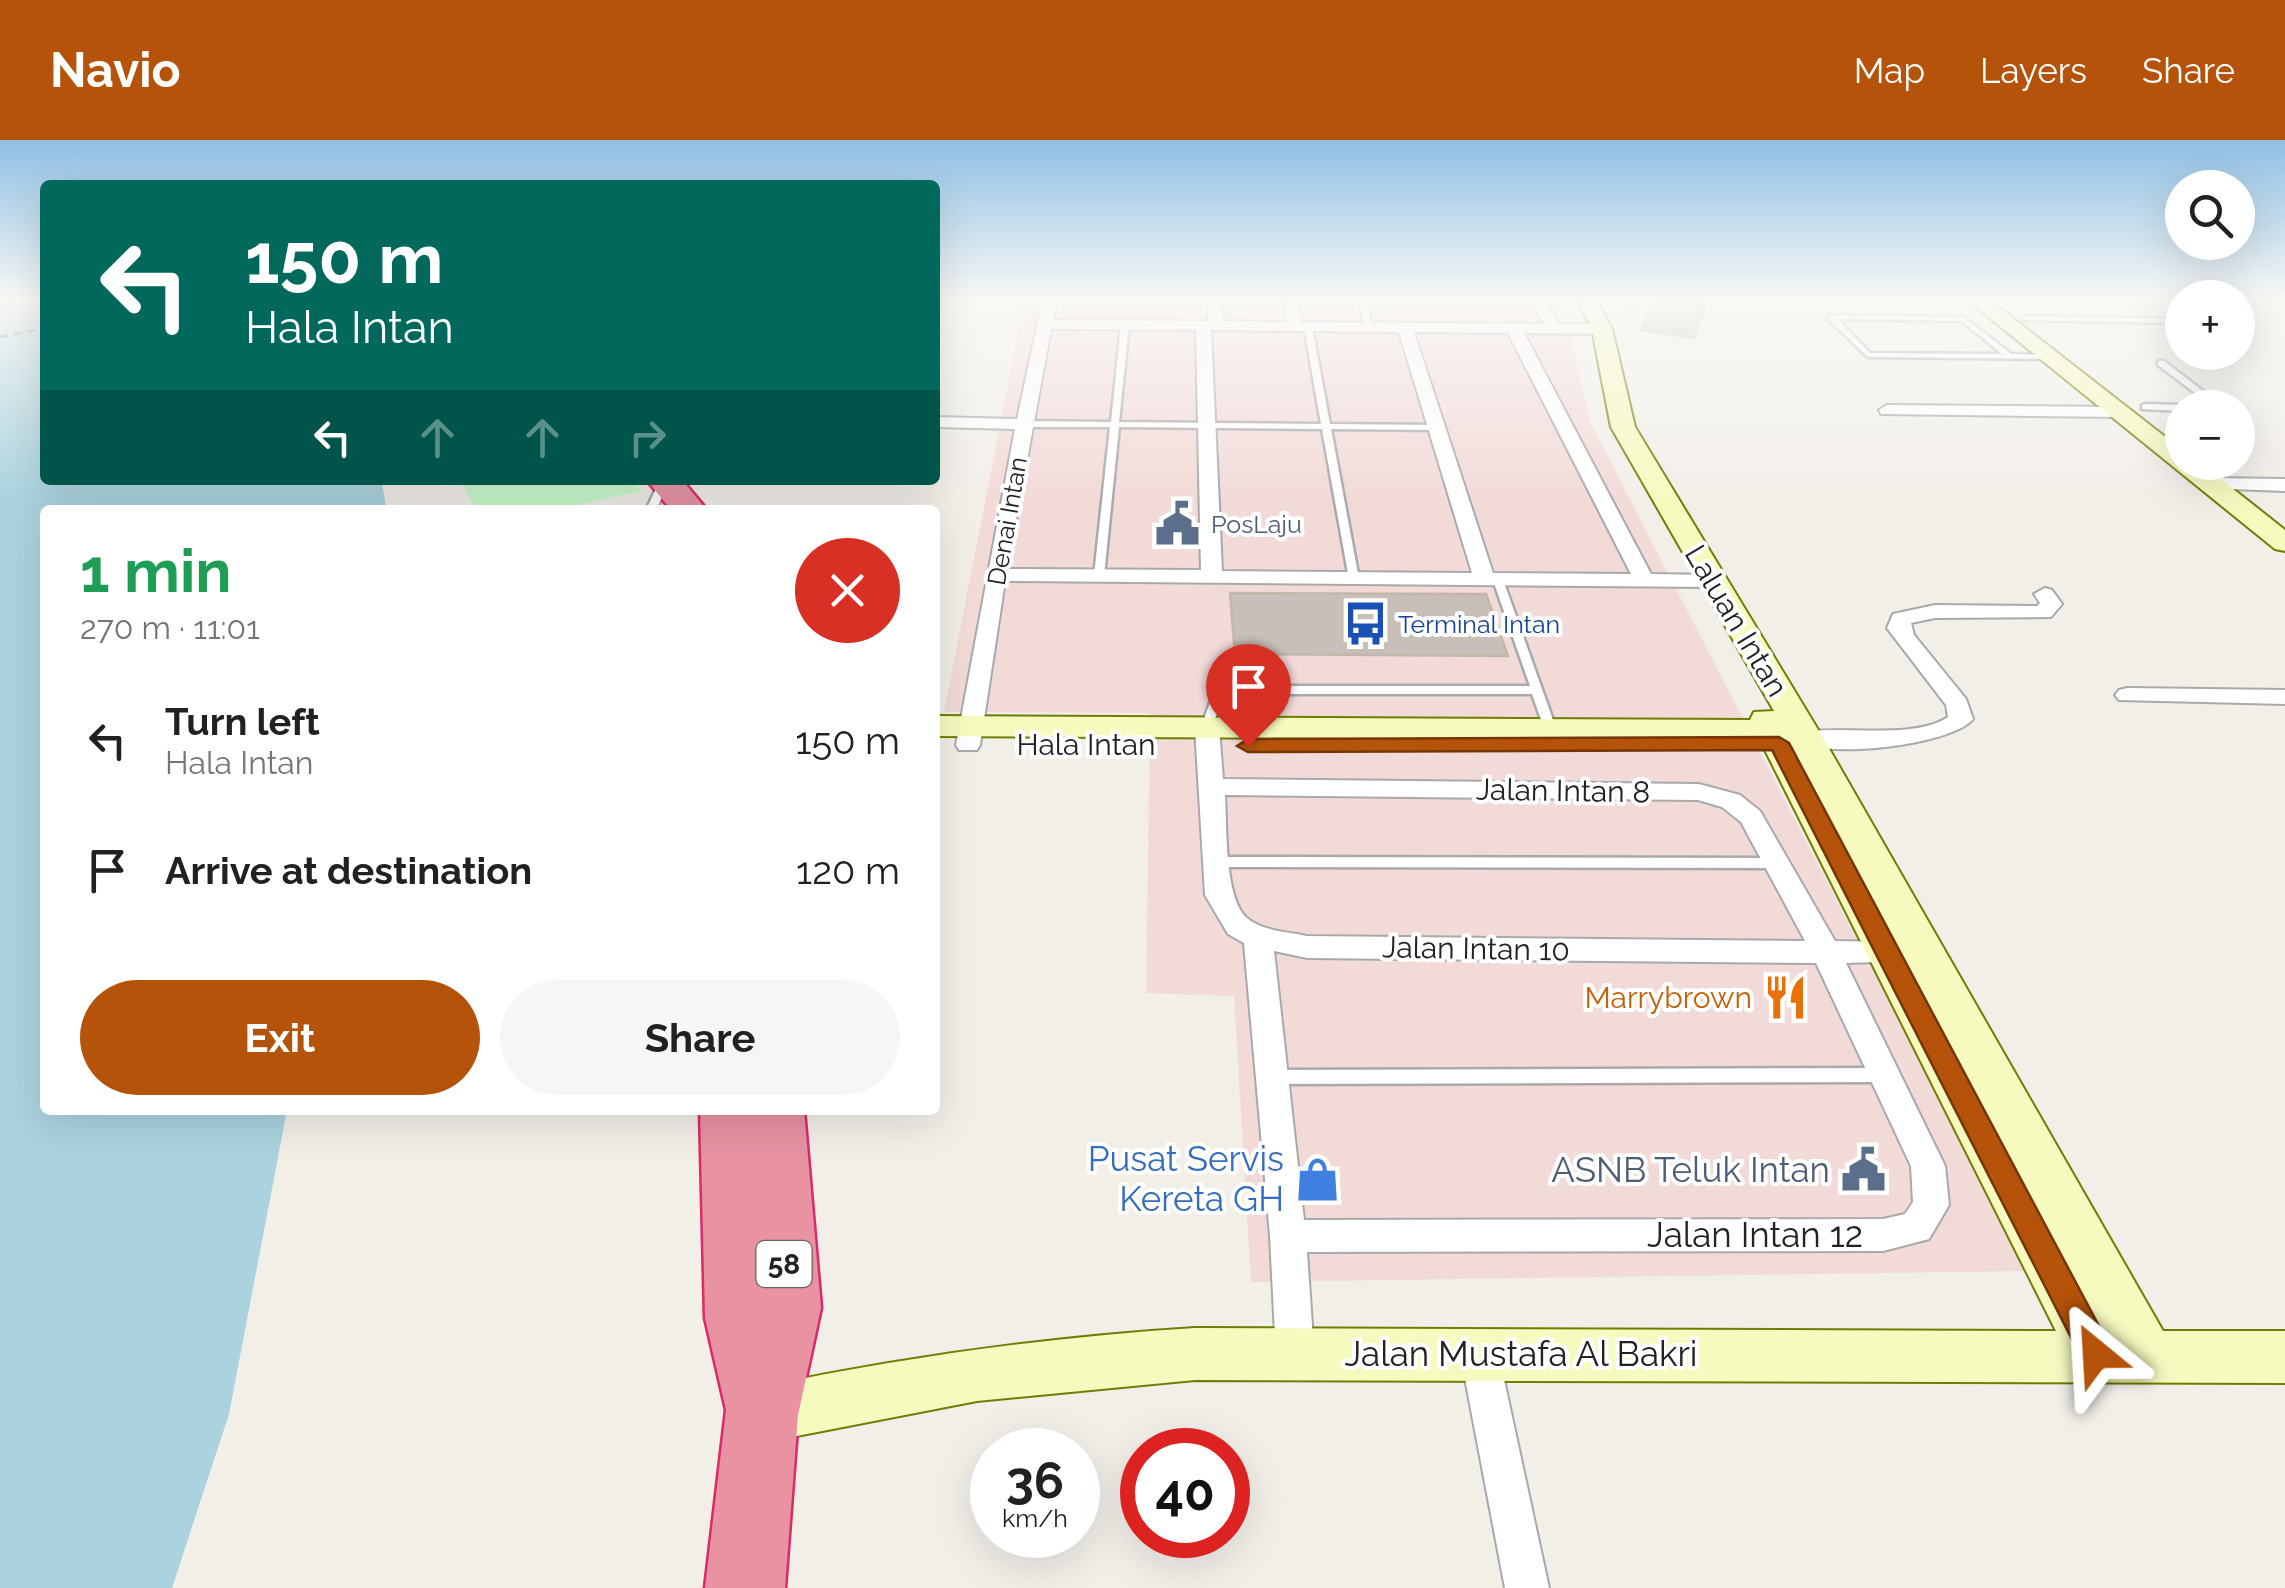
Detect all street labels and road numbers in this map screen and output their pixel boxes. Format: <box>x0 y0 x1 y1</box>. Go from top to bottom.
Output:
street label: Denai Intan <box>981 454 1033 588</box>
street label: Laluan Intan <box>1678 539 1795 703</box>
street label: Hala Intan <box>1016 727 1156 762</box>
street label: Jalan Intan 8 <box>1476 771 1650 810</box>
street label: Jalan Intan 10 <box>1382 929 1570 968</box>
street label: Jalan Intan 12 <box>1647 1214 1863 1255</box>
road number: 58 <box>756 1241 812 1287</box>
street label: Jalan Mustafa Al Bakri <box>1345 1333 1697 1374</box>

